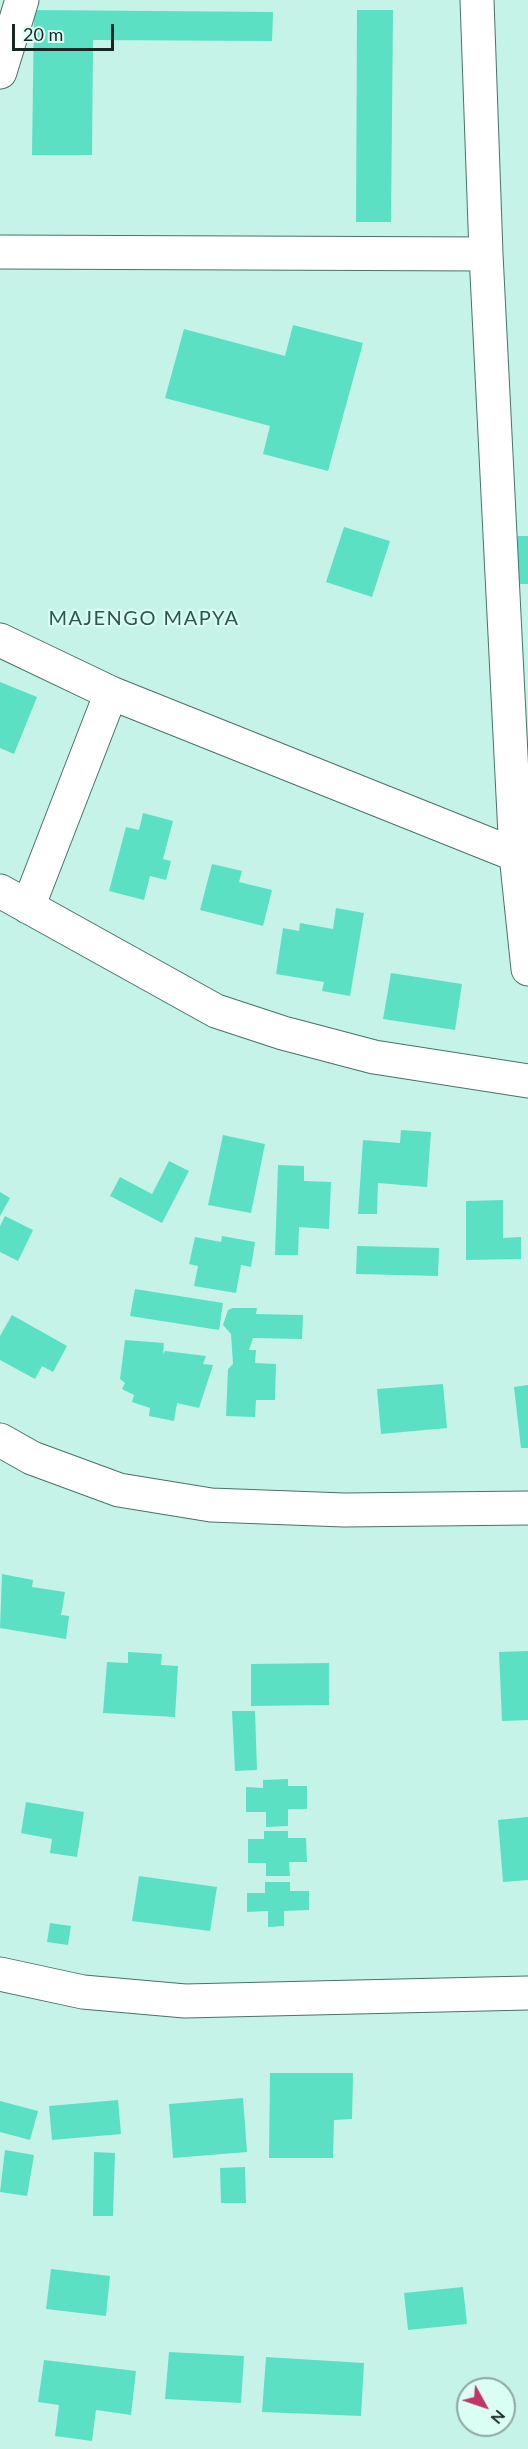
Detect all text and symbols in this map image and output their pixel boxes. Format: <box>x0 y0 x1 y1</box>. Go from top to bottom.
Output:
scale bar <box>15 12 117 50</box>
text: 20 m <box>23 23 63 45</box>
district label: MAJENGO MAPYA <box>48 607 240 631</box>
north arrow <box>456 2377 516 2437</box>
text: N <box>487 2407 510 2428</box>

